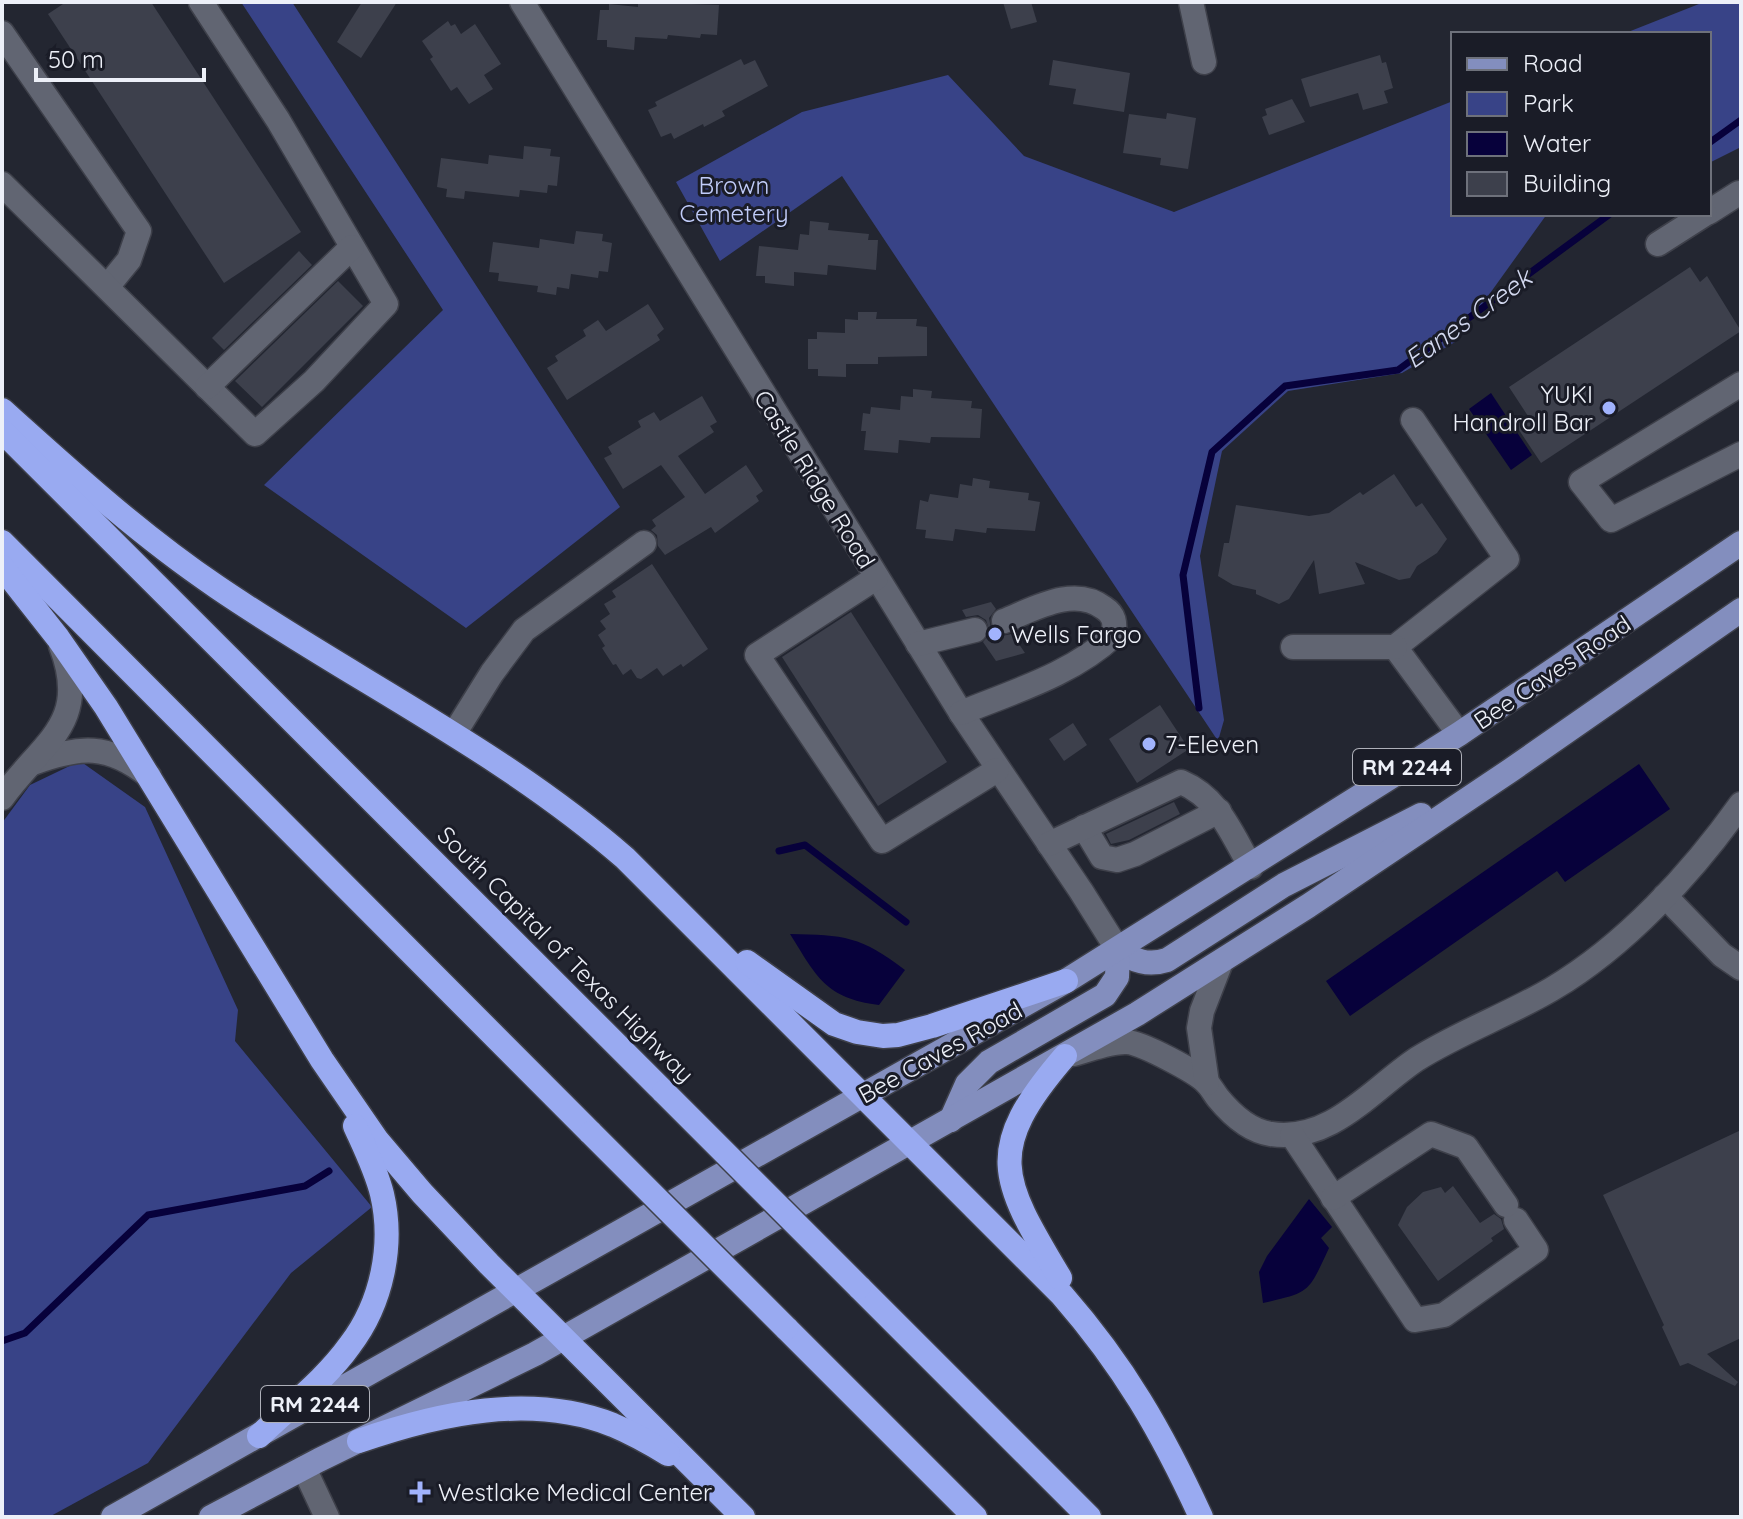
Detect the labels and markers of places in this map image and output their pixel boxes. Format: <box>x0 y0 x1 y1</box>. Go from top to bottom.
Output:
place label: YUKI Handroll Bar <box>1453 379 1593 437</box>
marker: YUKI Handroll Bar <box>1600 399 1618 417</box>
place label: Wells Fargo <box>1011 619 1142 649</box>
marker: Wells Fargo <box>986 625 1004 643</box>
place label: 7-Eleven <box>1165 729 1259 759</box>
marker: 7-Eleven <box>1140 735 1158 753</box>
place label: Westlake Medical Center <box>438 1477 712 1507</box>
marker: Westlake Medical Center <box>409 1481 431 1503</box>

